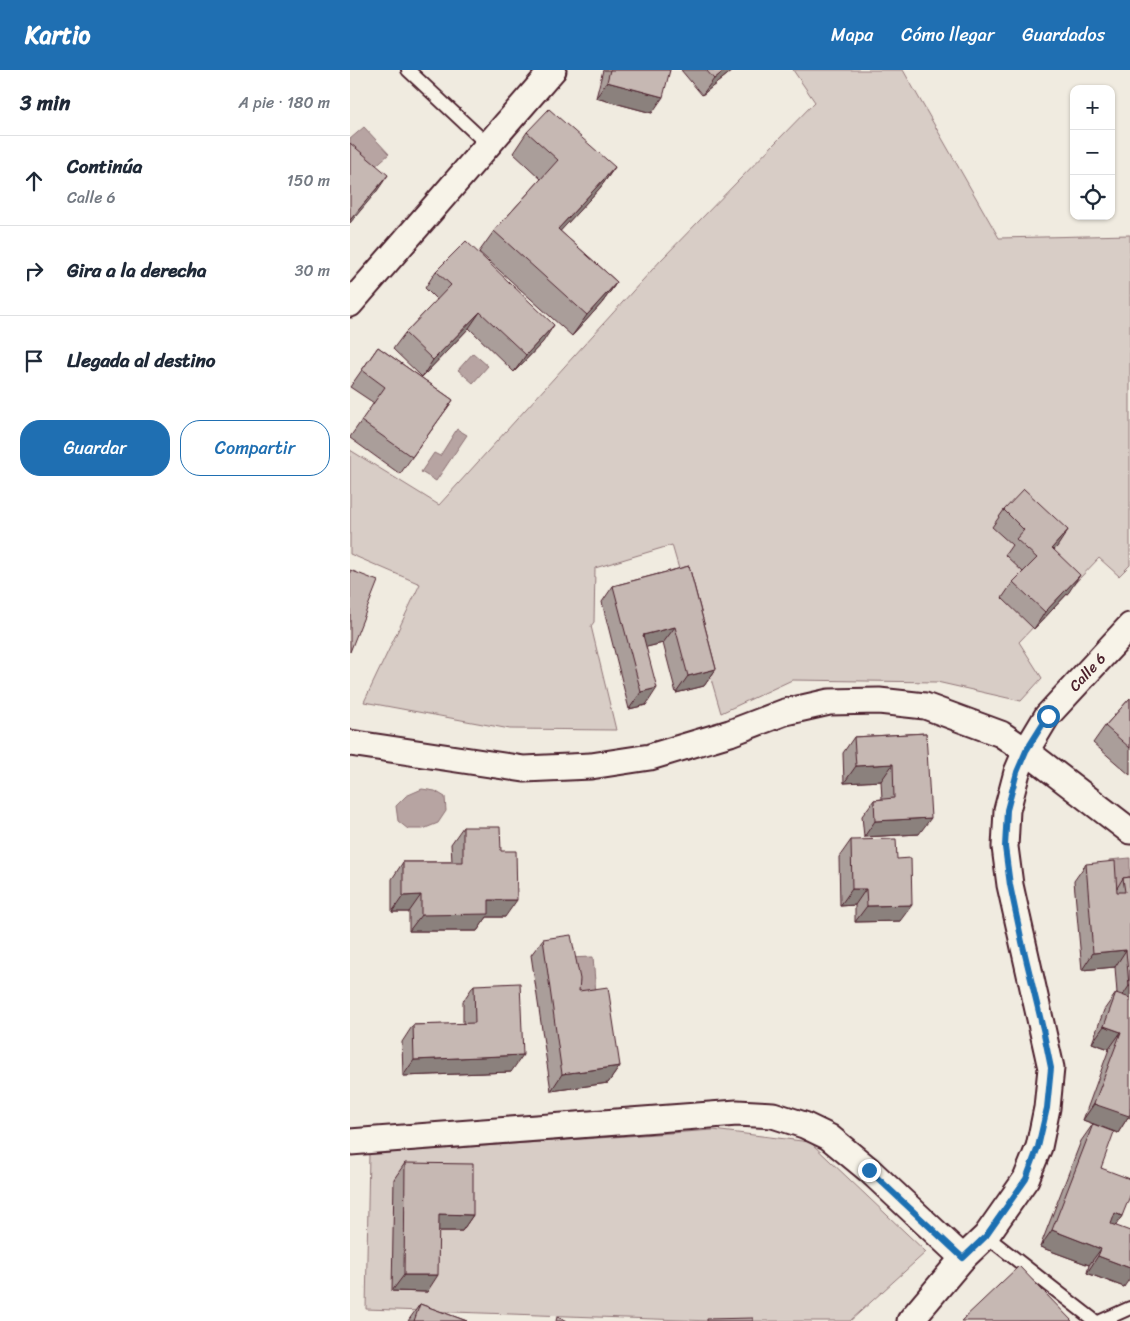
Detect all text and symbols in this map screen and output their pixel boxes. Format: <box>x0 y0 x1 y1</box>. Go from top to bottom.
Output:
text: Kartio <box>25 14 90 56</box>
text: Mapa <box>831 19 873 51</box>
text: Cómo llegar <box>901 19 994 51</box>
text: Guardados <box>1022 19 1105 51</box>
text: 3 min <box>20 84 70 122</box>
map controls <box>1070 85 1115 220</box>
button: + <box>1070 85 1115 130</box>
text: A pie · 180 m <box>239 88 330 117</box>
button: − <box>1070 130 1115 175</box>
text: Continúa <box>67 150 142 183</box>
text: 150 m <box>287 166 330 195</box>
icon: ahead <box>20 167 48 195</box>
button: locate <box>1070 175 1115 220</box>
text: Calle 6 <box>67 183 116 212</box>
text: Gira a la derecha <box>67 254 206 287</box>
text: 30 m <box>295 256 330 285</box>
icon: right <box>20 257 48 285</box>
text: Llegada al destino <box>67 344 216 377</box>
icon: arrive <box>20 347 48 375</box>
button: Guardar <box>20 420 170 476</box>
button: Compartir <box>180 420 330 476</box>
street label: Calle 6 <box>1063 646 1113 698</box>
route start <box>1037 705 1060 728</box>
route end <box>858 1159 881 1182</box>

